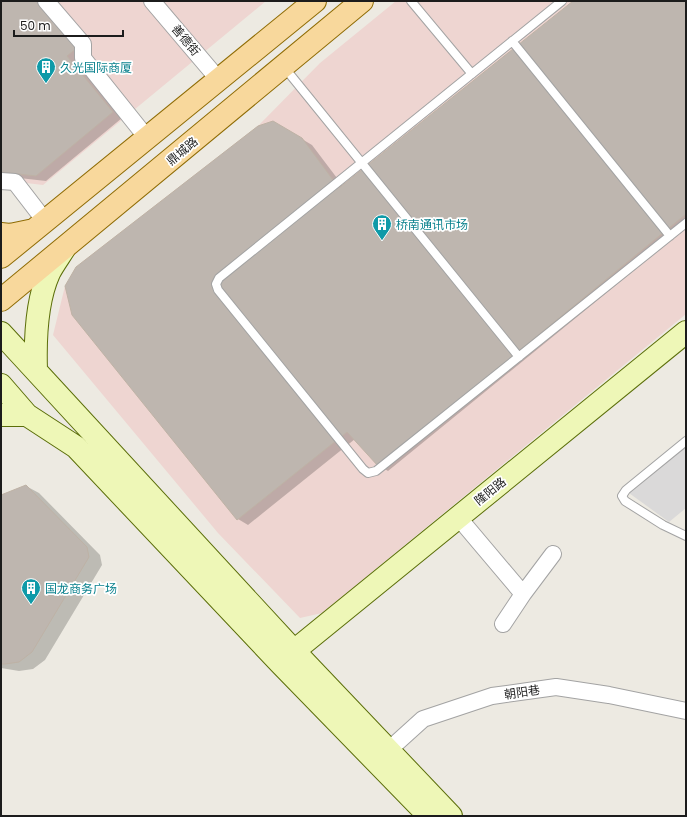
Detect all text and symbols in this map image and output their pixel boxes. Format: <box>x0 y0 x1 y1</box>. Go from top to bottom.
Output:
scale bar <box>14 12 123 38</box>
text: 50 m <box>20 17 51 34</box>
street label: 善德街 <box>168 21 204 59</box>
building icon: 久光国际商厦 <box>35 56 57 84</box>
place label: 久光国际商厦 <box>60 59 132 76</box>
street label: 鼎城路 <box>163 133 201 169</box>
building icon: 桥南通讯市场 <box>371 213 393 241</box>
place label: 桥南通讯市场 <box>396 216 468 233</box>
street label: 隆阳路 <box>471 473 509 509</box>
building icon: 国龙商务广场 <box>20 577 42 605</box>
place label: 国龙商务广场 <box>45 580 117 597</box>
street label: 朝阳巷 <box>503 681 541 703</box>

